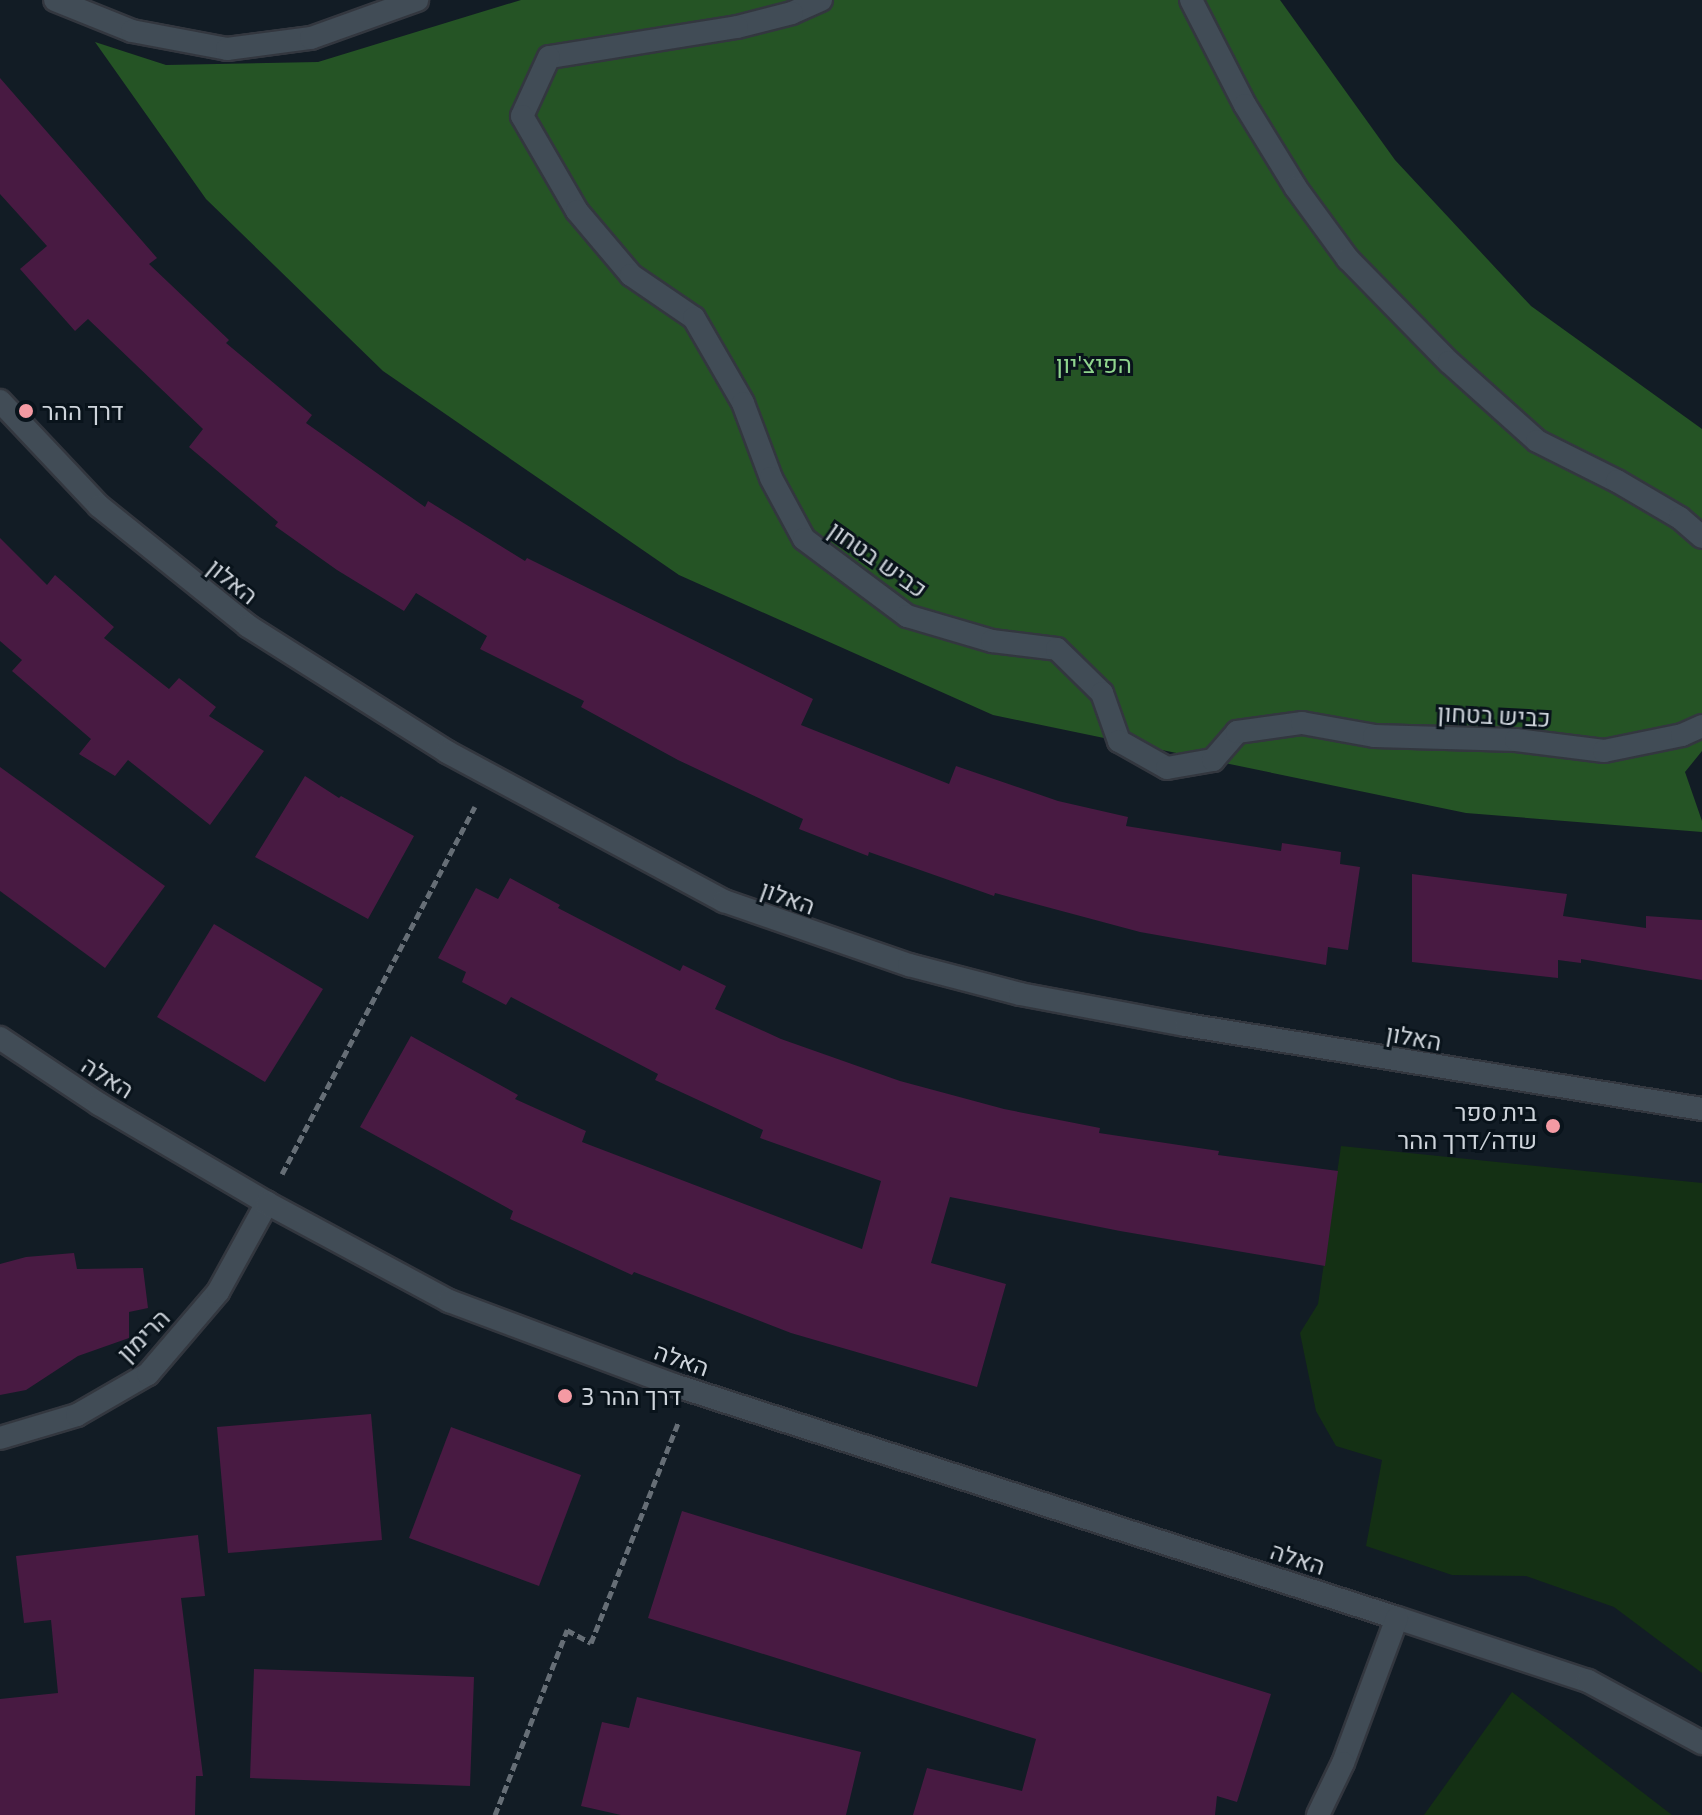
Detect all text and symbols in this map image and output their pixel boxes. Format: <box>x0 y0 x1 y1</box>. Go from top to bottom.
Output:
park label: הפיצ'יון <box>1056 350 1132 378</box>
place label: דרך ההר <box>42 397 124 425</box>
marker: דרך ההר <box>17 402 35 420</box>
street label: כביש בטחון <box>823 515 933 603</box>
street label: האלון <box>202 552 264 610</box>
street label: כביש בטחון <box>1437 698 1551 732</box>
street label: האלון <box>757 874 819 920</box>
street label: האלון <box>1384 1018 1444 1056</box>
street label: האלה <box>77 1050 139 1104</box>
place label: בית ספר שדה/דרך ההר <box>1397 1098 1537 1154</box>
marker: בית ספר שדה/דרך ההר <box>1544 1117 1562 1135</box>
street label: הרימון <box>111 1303 175 1367</box>
street label: האלה <box>651 1336 713 1382</box>
place label: דרך ההר 3 <box>581 1382 681 1410</box>
marker: דרך ההר 3 <box>556 1387 574 1405</box>
street label: האלה <box>1267 1536 1329 1580</box>

